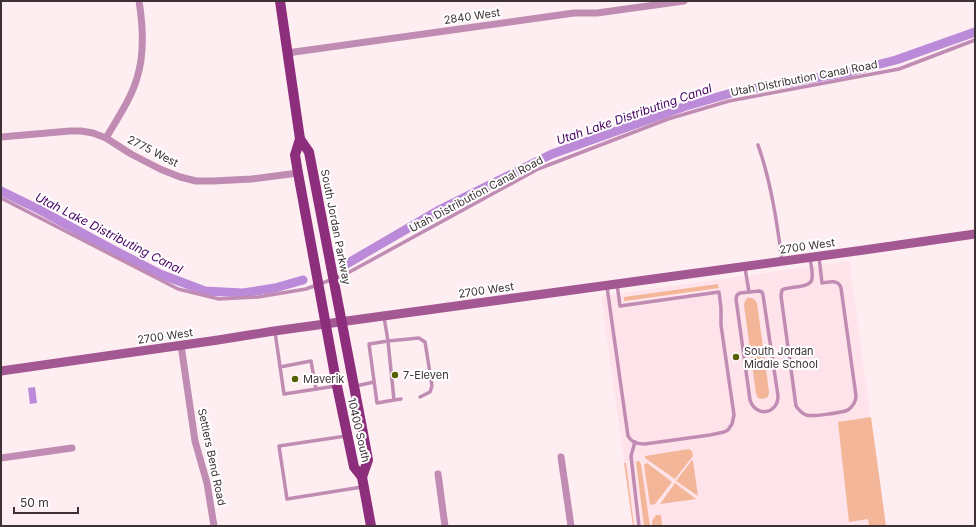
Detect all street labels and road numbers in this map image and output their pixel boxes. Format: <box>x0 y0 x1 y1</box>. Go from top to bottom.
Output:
street label: 2840 West <box>443 5 501 27</box>
street label: Utah Distribution Canal Road <box>729 57 879 99</box>
street label: 2775 West <box>125 132 181 170</box>
street label: Utah Distribution Canal Road <box>407 153 545 235</box>
street label: South Jordan Parkway <box>318 168 354 286</box>
street label: 2700 West <box>778 235 836 257</box>
street label: 2700 West <box>457 279 515 301</box>
street label: 2700 West <box>136 325 194 347</box>
street label: 10400 South <box>345 396 373 464</box>
street label: Settlers Bend Road <box>195 407 229 507</box>

